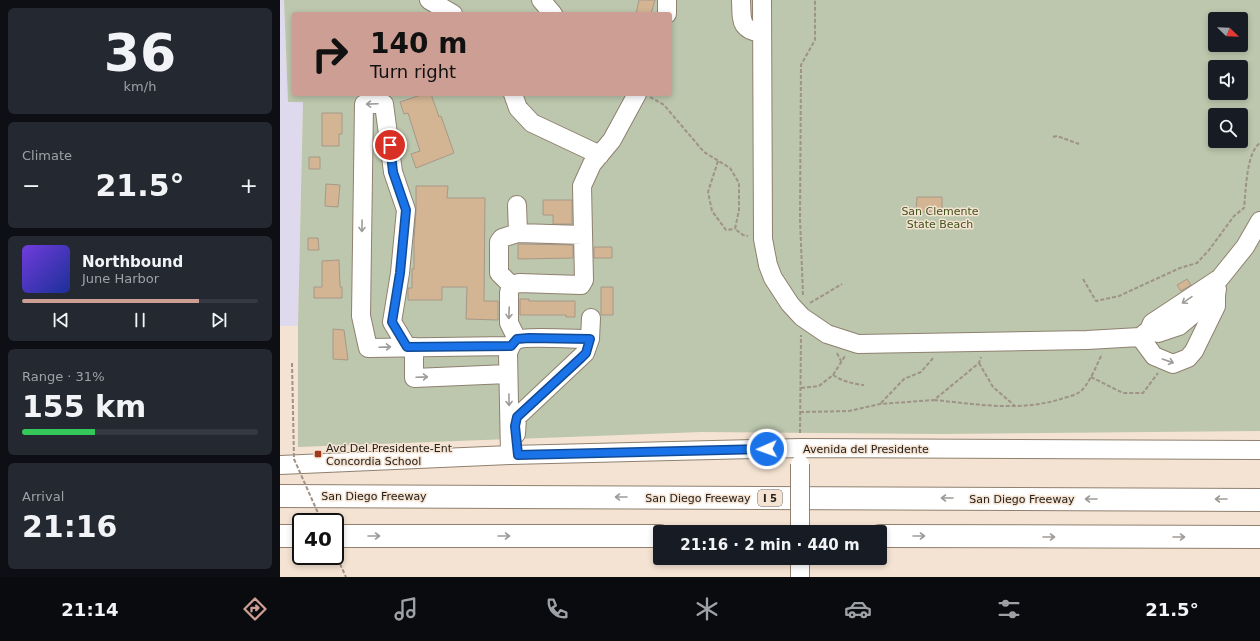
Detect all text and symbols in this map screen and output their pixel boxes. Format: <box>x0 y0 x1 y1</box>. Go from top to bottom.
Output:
north arrow <box>1208 12 1248 52</box>
map controls <box>1208 12 1248 148</box>
text: 36 <box>104 23 176 83</box>
text: 140 m <box>370 27 467 60</box>
icon: right <box>304 28 356 80</box>
button: sound <box>1208 60 1248 100</box>
text: Turn right <box>370 61 456 82</box>
text: km/h <box>124 79 156 94</box>
one-way arrow <box>366 100 379 108</box>
button: search <box>1208 108 1248 148</box>
pin <box>373 128 407 162</box>
icon: arrive <box>379 134 401 156</box>
text: Climate <box>22 148 72 163</box>
text: 21.5° <box>95 168 185 203</box>
text: − <box>22 173 40 198</box>
text: + <box>240 173 258 198</box>
park label: San Clemente State Beach <box>901 205 979 231</box>
one-way arrow <box>359 219 366 232</box>
text: Northbound <box>82 253 183 271</box>
text: June Harbor <box>82 271 159 286</box>
one-way arrow <box>1182 296 1193 304</box>
one-way arrow <box>505 306 513 319</box>
icon: previous <box>50 309 72 331</box>
icon: pause <box>129 309 151 331</box>
icon: next <box>208 309 230 331</box>
one-way arrow <box>378 344 391 351</box>
one-way arrow <box>1162 358 1174 366</box>
text: Range · 31% <box>22 369 105 384</box>
one-way arrow <box>415 374 428 381</box>
text: 155 km <box>22 389 146 424</box>
one-way arrow <box>505 393 513 406</box>
position arrow <box>746 428 788 470</box>
place label: Avd Del Presidente-Ent Concordia School <box>326 442 453 468</box>
street label: Avenida del Presidente <box>803 443 929 456</box>
marker: Avd Del Presidente-Ent Concordia School <box>313 449 323 459</box>
text: Arrival <box>22 489 64 504</box>
street label: San Diego Freeway <box>321 490 427 503</box>
road number: I 5 <box>758 490 782 506</box>
street label: San Diego Freeway <box>645 492 751 505</box>
one-way arrow <box>615 493 628 501</box>
street label: San Diego Freeway <box>969 493 1075 506</box>
one-way arrow <box>941 494 954 502</box>
one-way arrow <box>1085 495 1098 503</box>
one-way arrow <box>1215 495 1228 503</box>
text: 21:16 <box>22 509 118 544</box>
speed limit sign: 40 <box>292 513 344 565</box>
one-way arrow <box>367 532 380 540</box>
one-way arrow <box>497 532 510 540</box>
one-way arrow <box>912 532 925 540</box>
one-way arrow <box>1042 533 1055 541</box>
one-way arrow <box>1172 533 1185 541</box>
text: 21:16 · 2 min · 440 m <box>680 536 860 554</box>
icon: directions <box>241 595 269 623</box>
icon: music <box>392 595 420 623</box>
icon: phone <box>543 595 571 623</box>
icon: climate <box>693 595 721 623</box>
icon: car <box>844 595 872 623</box>
icon: filters <box>995 595 1023 623</box>
text: 21:14 <box>61 599 119 620</box>
text: 21.5° <box>1145 599 1199 620</box>

